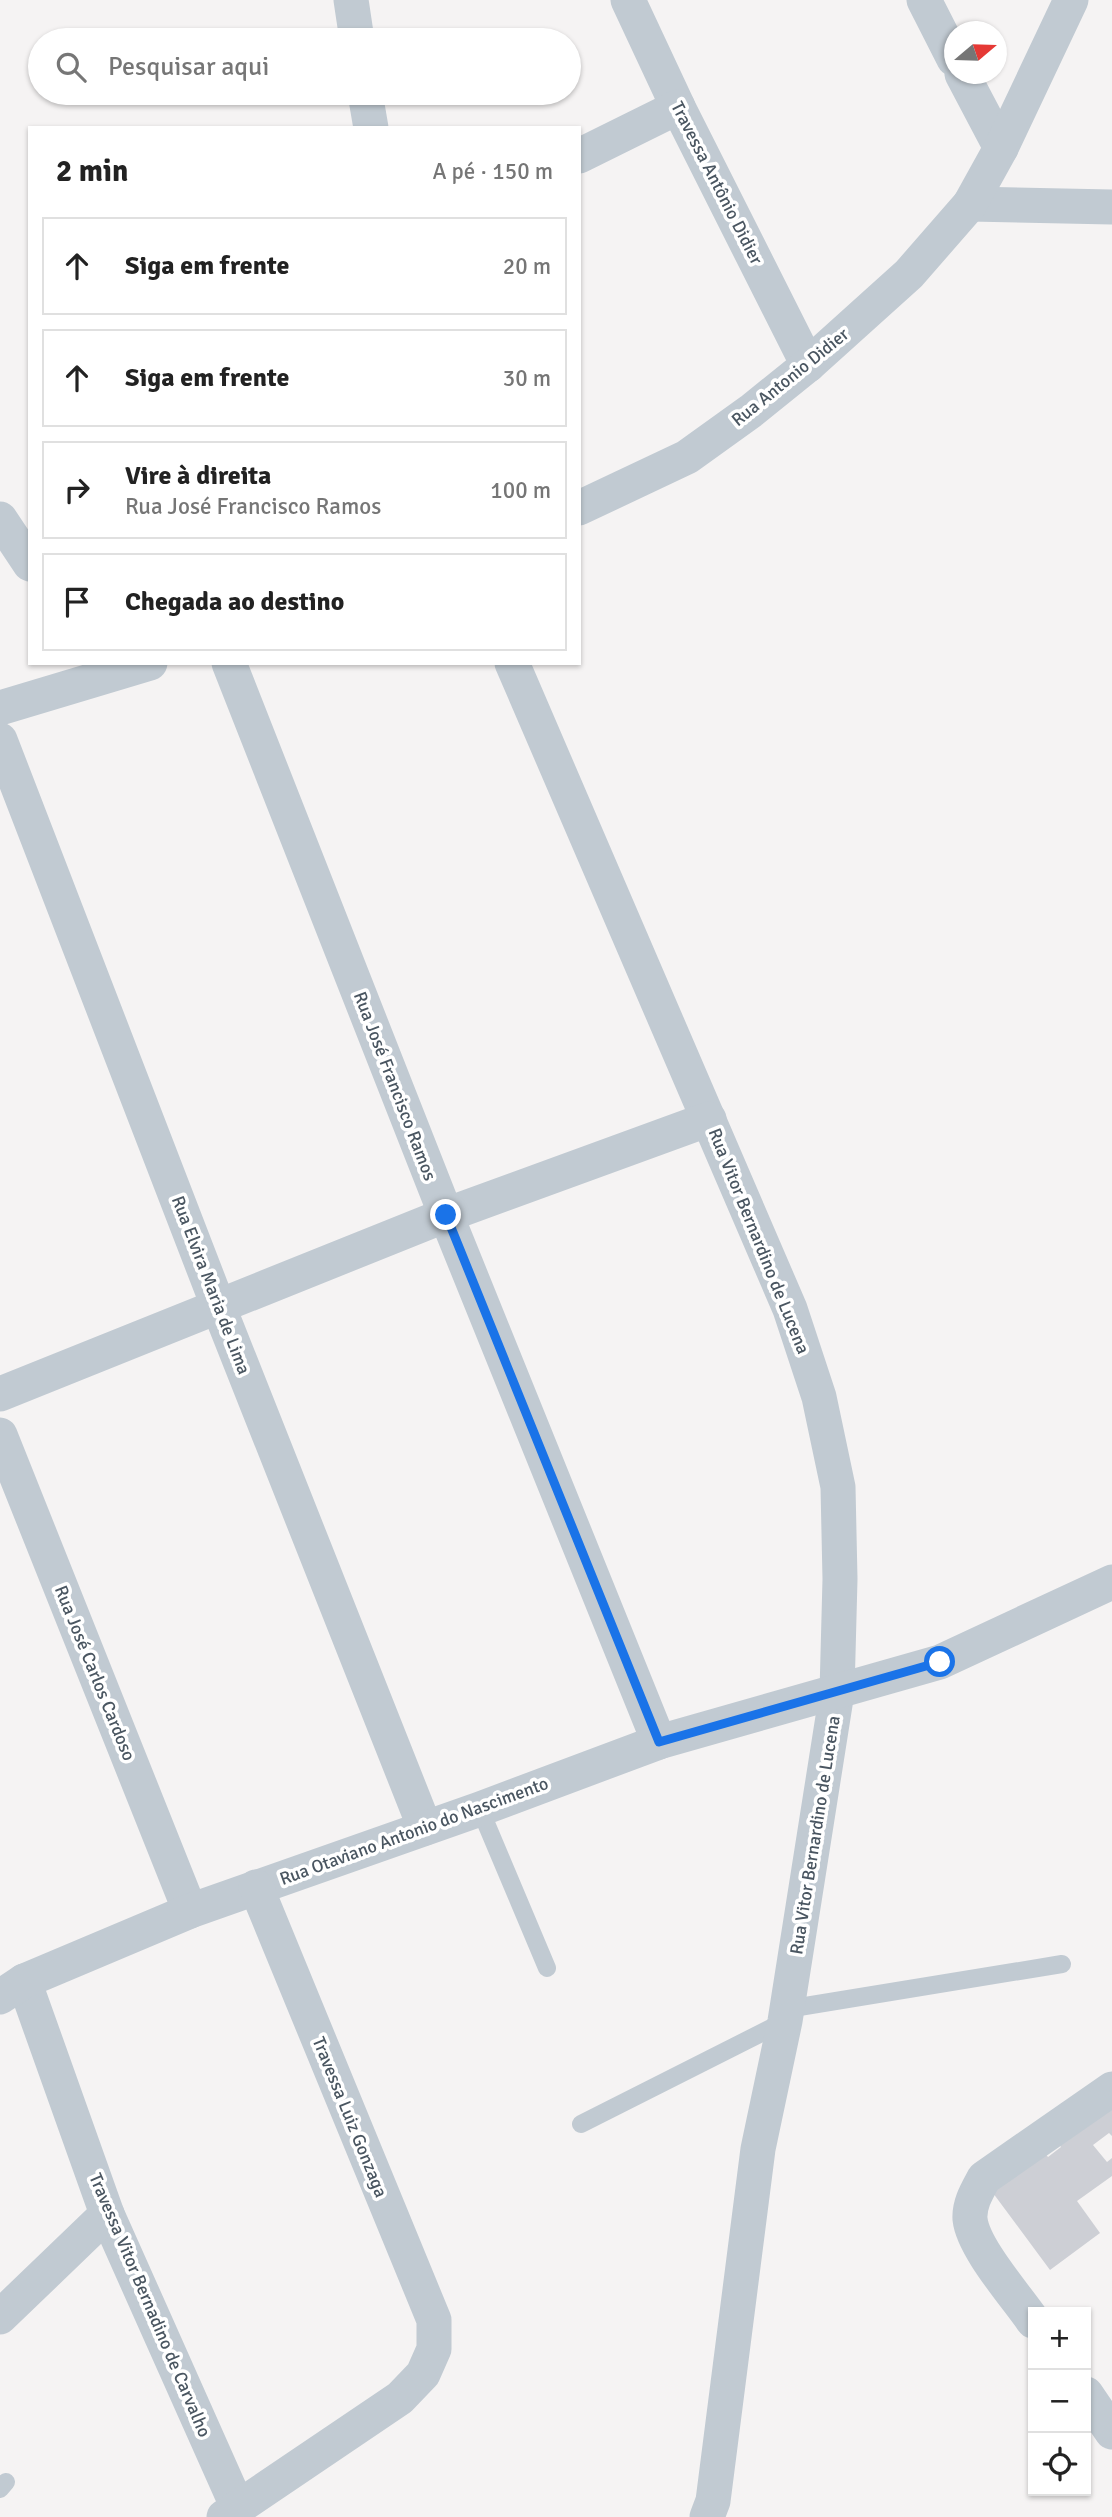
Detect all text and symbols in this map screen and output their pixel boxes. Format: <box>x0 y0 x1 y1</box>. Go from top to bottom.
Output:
north arrow <box>944 21 1007 84</box>
search box <box>28 28 581 105</box>
icon: search <box>52 48 90 86</box>
text: Pesquisar aqui <box>108 51 269 83</box>
street label: Travessa Antônio Didier <box>666 98 768 269</box>
text: 2 min <box>56 153 128 190</box>
text: A pé · 150 m <box>432 157 553 186</box>
icon: ahead <box>58 247 96 285</box>
text: Siga em frente <box>125 250 289 282</box>
text: 20 m <box>503 252 551 281</box>
street label: Rua Antonio Didier <box>727 323 853 431</box>
icon: ahead <box>58 359 96 397</box>
text: Siga em frente <box>125 362 289 394</box>
text: 30 m <box>503 364 551 393</box>
text: Vire à direita <box>125 460 271 492</box>
icon: right <box>58 471 96 509</box>
text: 100 m <box>490 476 551 505</box>
text: Rua José Francisco Ramos <box>125 492 381 521</box>
icon: arrive <box>58 583 96 621</box>
text: Chegada ao destino <box>125 586 344 618</box>
street label: Rua José Francisco Ramos <box>349 988 441 1184</box>
street label: Rua Vitor Bernardino de Lucena <box>704 1125 814 1357</box>
street label: Rua Elvira Maria de Lima <box>167 1193 255 1377</box>
route end <box>430 1199 461 1230</box>
street label: Rua José Carlos Cardoso <box>50 1582 140 1764</box>
route start <box>924 1646 955 1677</box>
street label: Rua Vitor Bernardino de Lucena <box>785 1714 845 1956</box>
street label: Rua Otaviano Antonio do Nascimento <box>277 1772 551 1890</box>
street label: Travessa Luiz Gonzaga <box>308 2034 392 2200</box>
street label: Travessa Vitor Bernadino de Carvalho <box>84 2170 216 2440</box>
map controls <box>1028 2307 1091 2496</box>
button: + <box>1028 2307 1091 2370</box>
button: − <box>1028 2370 1091 2433</box>
button: locate <box>1028 2433 1091 2496</box>

